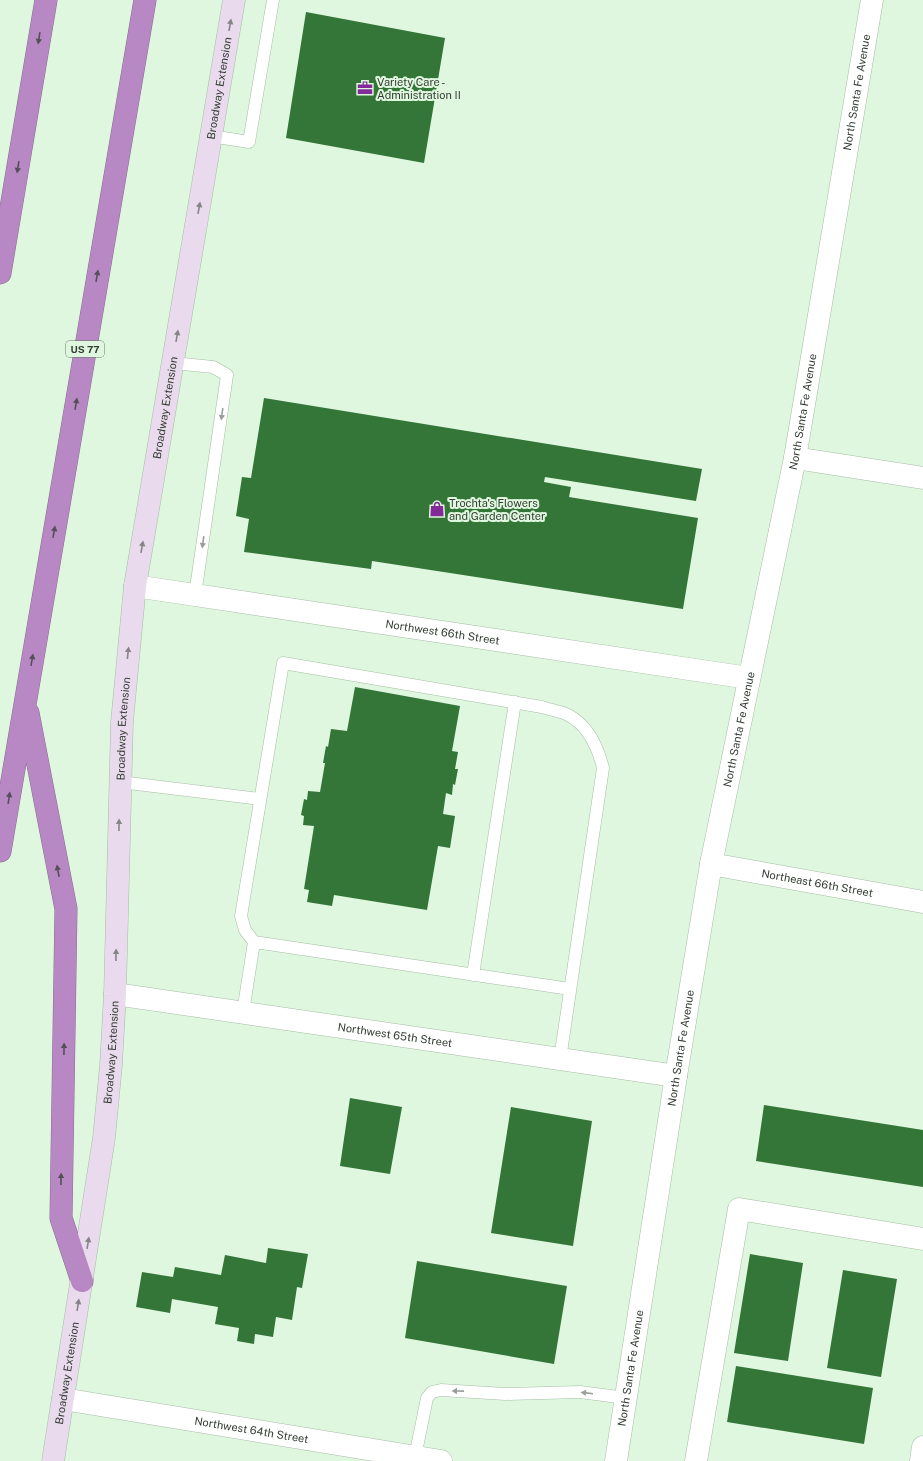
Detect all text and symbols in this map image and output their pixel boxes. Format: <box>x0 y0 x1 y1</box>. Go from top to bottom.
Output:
one-way arrow <box>227 18 233 31</box>
one-way arrow <box>36 32 42 45</box>
street label: North Santa Fe Avenue <box>841 33 872 151</box>
street label: Broadway Extension <box>205 36 234 140</box>
place label: Variety Care - Administration II <box>377 76 461 101</box>
office icon: Variety Care - Administration II <box>356 79 374 97</box>
one-way arrow <box>15 161 21 173</box>
one-way arrow <box>196 202 202 214</box>
one-way arrow <box>95 270 101 282</box>
one-way arrow <box>174 330 180 342</box>
road number: US 77 <box>66 341 104 357</box>
street label: North Santa Fe Avenue <box>787 353 818 471</box>
street label: Broadway Extension <box>151 356 180 460</box>
one-way arrow <box>73 398 79 410</box>
one-way arrow <box>219 407 225 420</box>
place label: Trochta's Flowers and Garden Center <box>449 497 545 522</box>
shop icon: Trochta's Flowers and Garden Center <box>428 500 446 518</box>
one-way arrow <box>51 526 57 538</box>
one-way arrow <box>200 536 206 548</box>
one-way arrow <box>139 541 145 553</box>
street label: Northwest 66th Street <box>385 618 500 647</box>
one-way arrow <box>125 647 131 659</box>
one-way arrow <box>29 654 35 666</box>
street label: North Santa Fe Avenue <box>721 671 757 788</box>
street label: Broadway Extension <box>115 676 132 780</box>
one-way arrow <box>6 792 12 804</box>
one-way arrow <box>115 819 122 831</box>
one-way arrow <box>55 865 61 877</box>
street label: Northeast 66th Street <box>761 867 874 899</box>
one-way arrow <box>112 949 119 961</box>
street label: North Santa Fe Avenue <box>665 989 696 1107</box>
street label: Broadway Extension <box>101 1000 121 1105</box>
street label: Northwest 65th Street <box>337 1021 453 1049</box>
one-way arrow <box>60 1043 67 1055</box>
one-way arrow <box>58 1172 64 1185</box>
one-way arrow <box>85 1237 91 1249</box>
one-way arrow <box>76 1299 82 1312</box>
street label: North Santa Fe Avenue <box>615 1309 645 1427</box>
street label: Broadway Extension <box>53 1321 81 1425</box>
one-way arrow <box>452 1387 464 1394</box>
one-way arrow <box>581 1390 593 1396</box>
street label: Northwest 64th Street <box>194 1415 309 1445</box>

